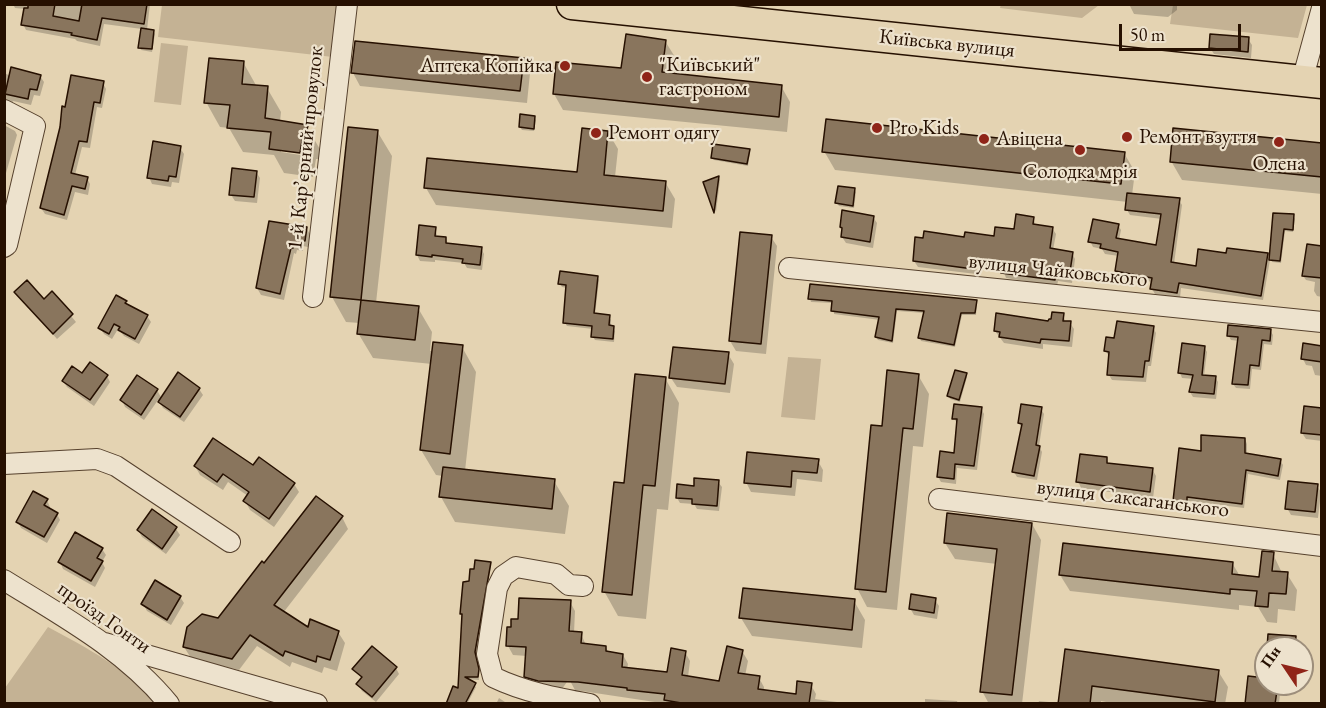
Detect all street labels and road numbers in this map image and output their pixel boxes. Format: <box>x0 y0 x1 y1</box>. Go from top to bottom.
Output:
street label: Київська вулиця <box>878 24 1016 64</box>
street label: 1-й Карʼєрний провулок <box>283 45 329 251</box>
street label: вулиця Чайковського <box>967 249 1149 293</box>
street label: вулиця Саксаганського <box>1036 475 1230 523</box>
street label: проїзд Гонти <box>52 577 156 659</box>

